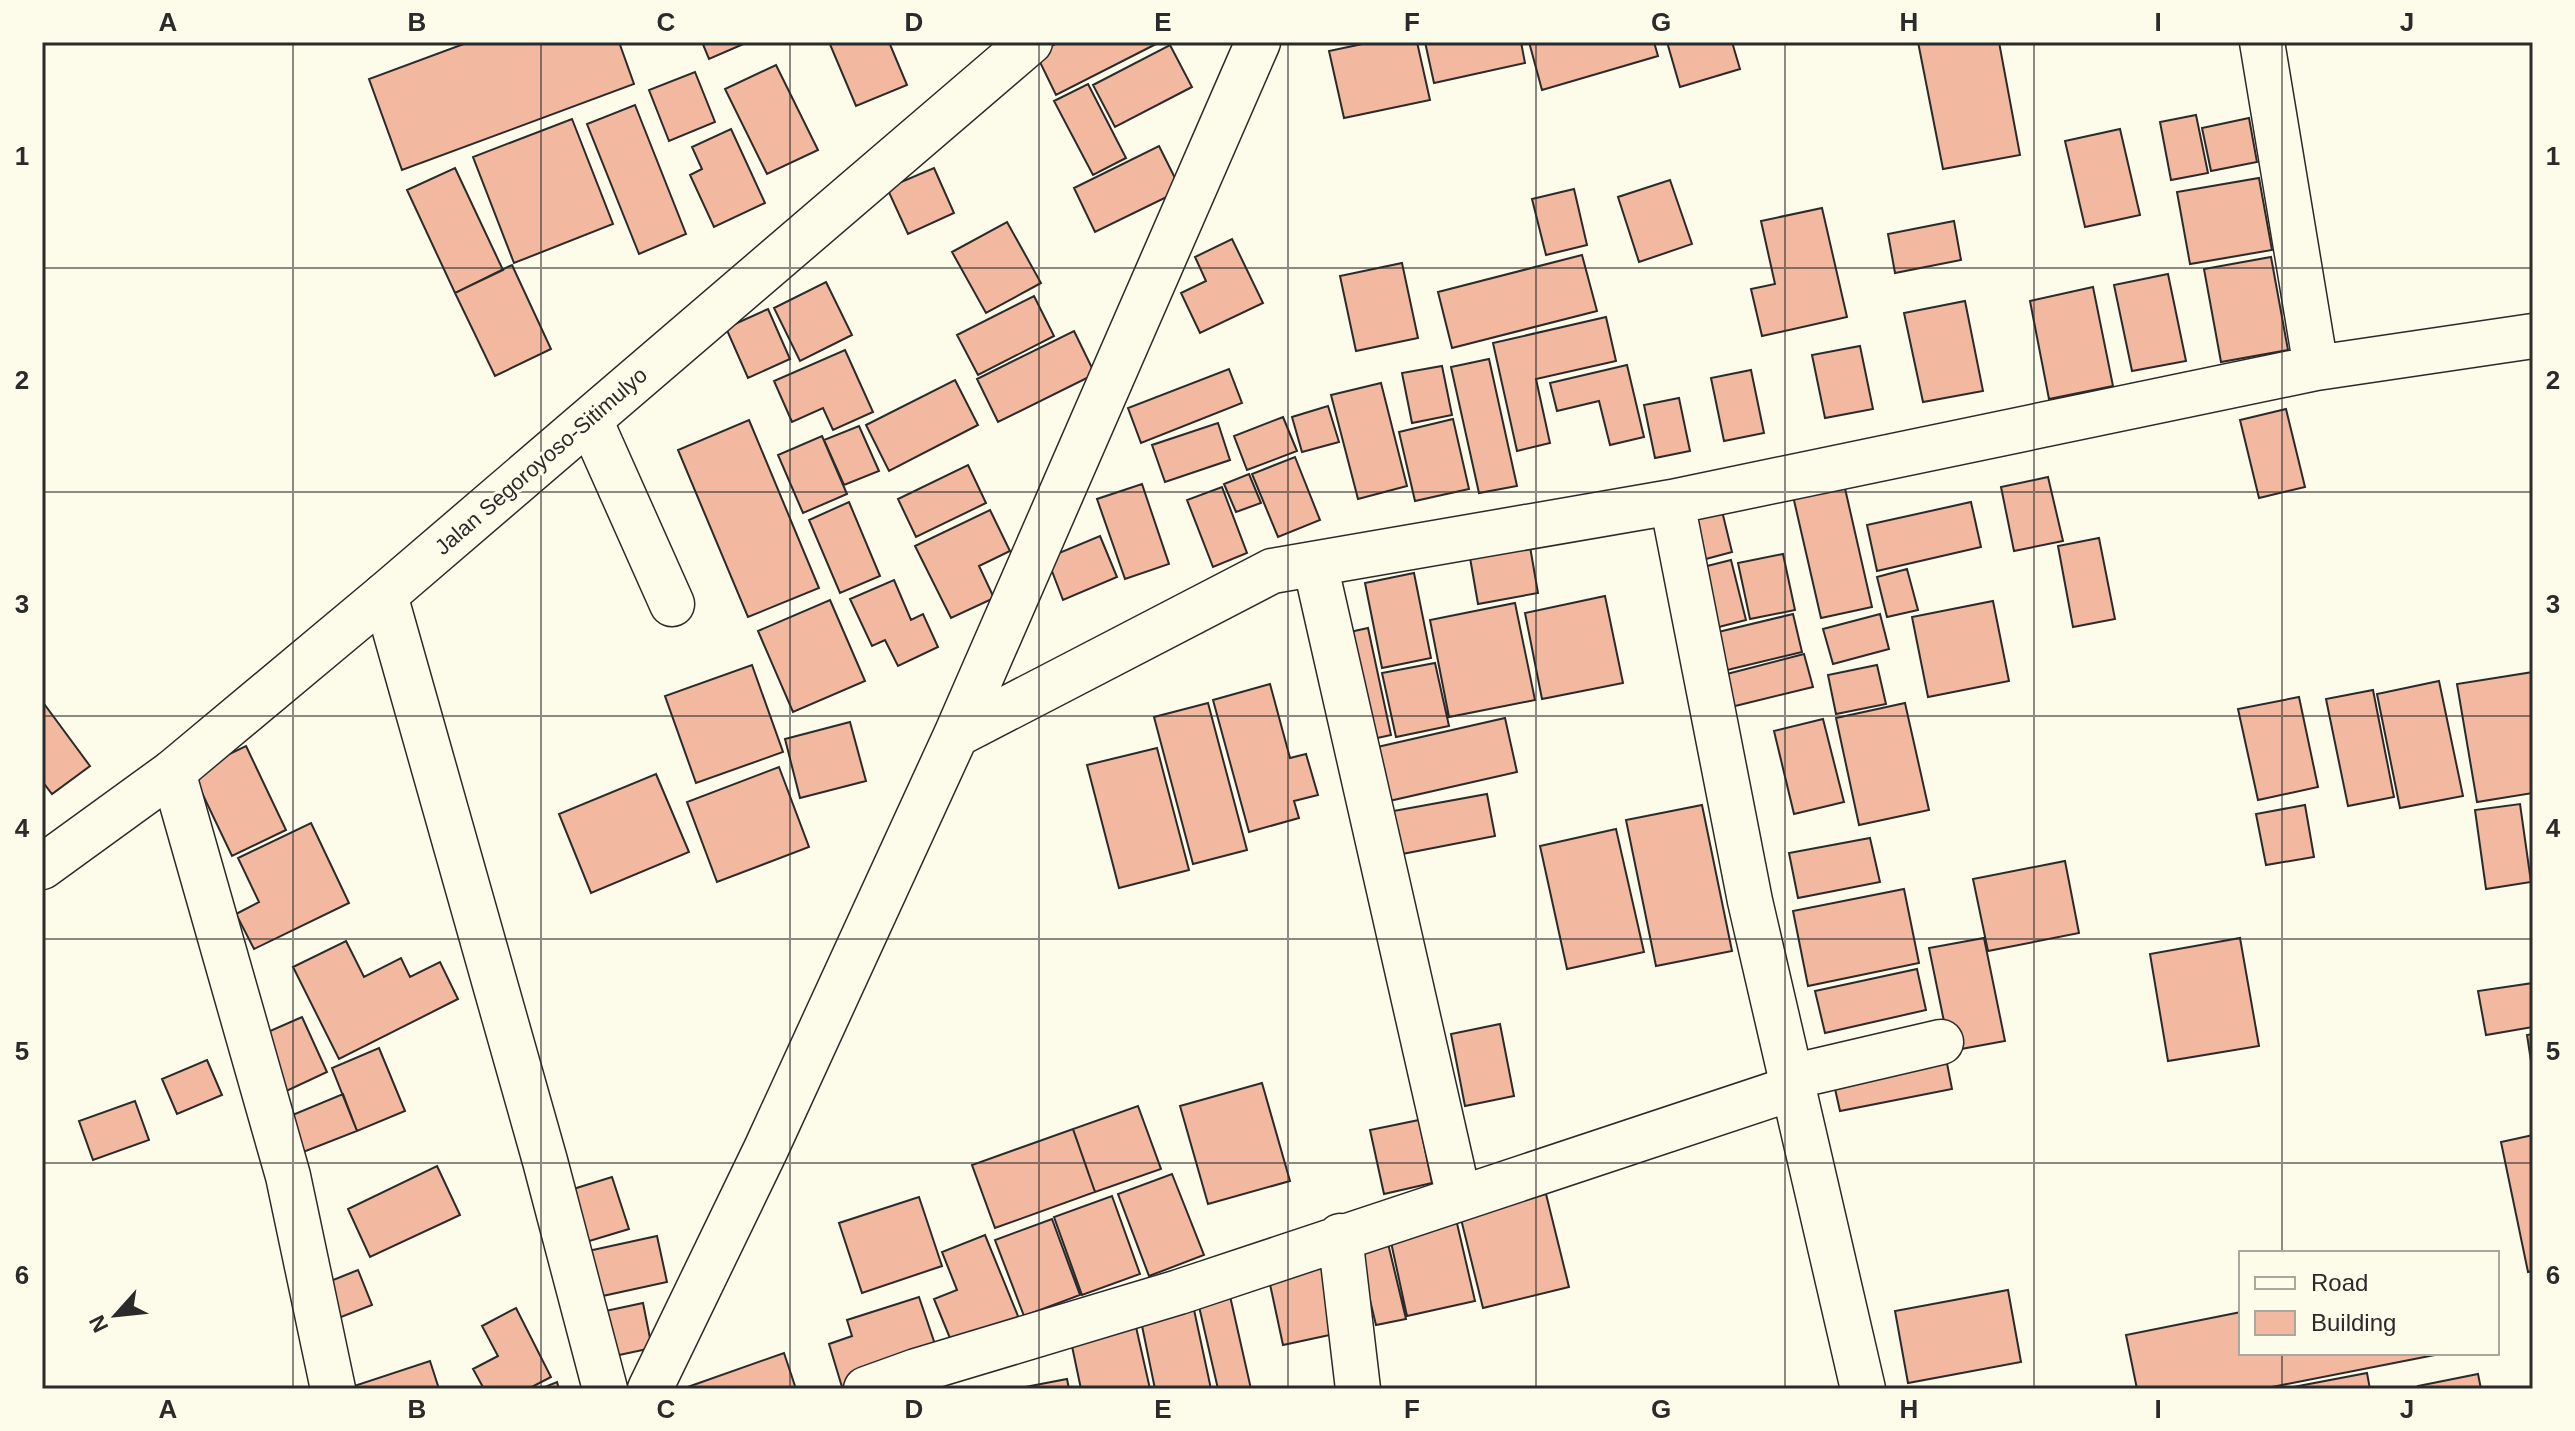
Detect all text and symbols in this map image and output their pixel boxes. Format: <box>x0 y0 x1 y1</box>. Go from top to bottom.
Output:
text: A <box>159 7 178 37</box>
text: B <box>408 7 426 37</box>
text: C <box>657 7 676 37</box>
text: D <box>905 7 923 37</box>
text: E <box>1154 7 1172 37</box>
text: F <box>1404 7 1420 37</box>
text: G <box>1651 7 1671 37</box>
text: H <box>1900 7 1918 37</box>
text: I <box>2154 7 2162 37</box>
text: J <box>2400 7 2414 37</box>
text: 1 <box>15 141 29 171</box>
text: 1 <box>2546 141 2560 171</box>
street label: Jalan Segoroyoso-Sitimulyo <box>430 362 652 560</box>
text: 2 <box>15 365 29 395</box>
text: 2 <box>2546 365 2560 395</box>
text: 3 <box>15 589 29 619</box>
text: 3 <box>2546 589 2560 619</box>
text: 4 <box>15 813 30 843</box>
text: 4 <box>2546 813 2561 843</box>
text: 5 <box>15 1036 29 1066</box>
text: 5 <box>2546 1036 2560 1066</box>
legend <box>2239 1251 2499 1355</box>
text: 6 <box>15 1260 29 1290</box>
text: 6 <box>2546 1260 2560 1290</box>
text: Road <box>2311 1269 2368 1296</box>
north arrow <box>76 1275 156 1355</box>
text: Building <box>2311 1309 2396 1336</box>
text: N <box>84 1311 113 1337</box>
text: A <box>159 1394 178 1424</box>
text: B <box>408 1394 426 1424</box>
text: C <box>657 1394 676 1424</box>
text: D <box>905 1394 923 1424</box>
text: E <box>1154 1394 1172 1424</box>
text: F <box>1404 1394 1420 1424</box>
text: G <box>1651 1394 1671 1424</box>
text: H <box>1900 1394 1918 1424</box>
text: I <box>2154 1394 2162 1424</box>
text: J <box>2400 1394 2414 1424</box>

